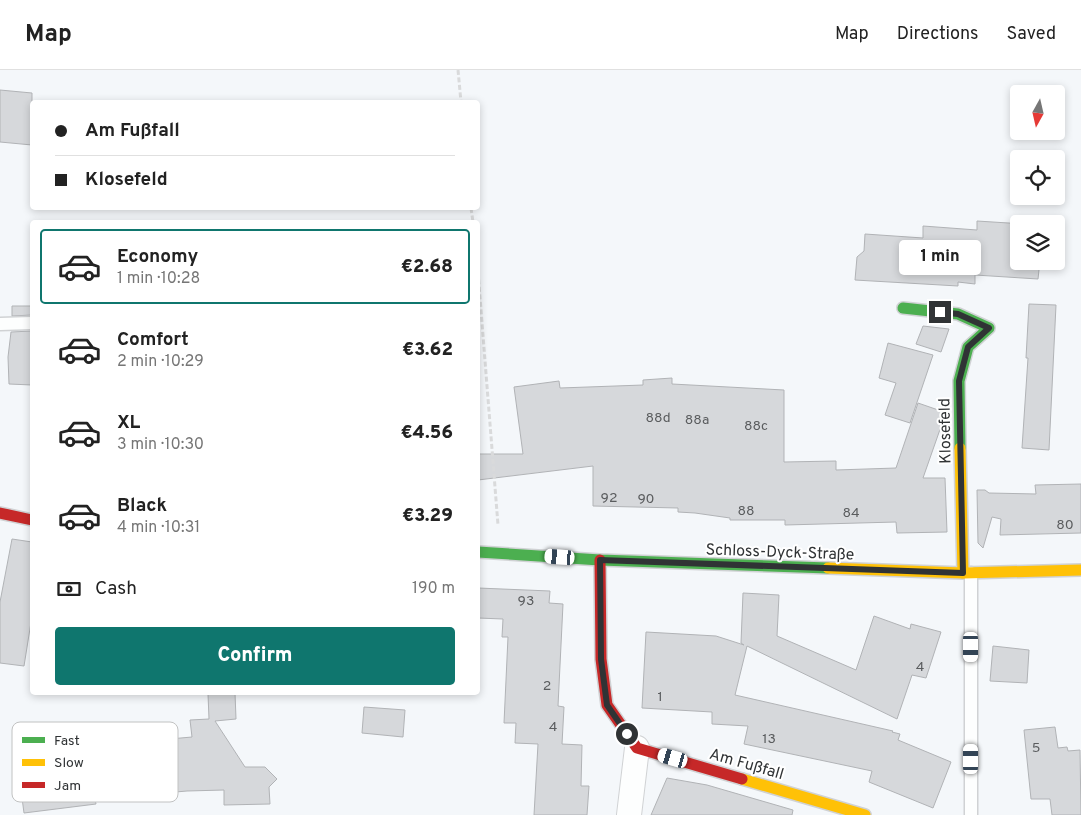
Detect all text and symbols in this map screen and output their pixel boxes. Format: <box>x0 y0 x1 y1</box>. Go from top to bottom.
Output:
text: Map <box>25 20 72 50</box>
text: Map <box>835 23 869 46</box>
text: Directions <box>897 23 979 46</box>
text: Saved <box>1007 23 1056 46</box>
north arrow <box>1010 85 1065 140</box>
map controls <box>1010 85 1065 270</box>
text: Am Fußfall <box>85 119 180 143</box>
button: locate <box>1010 150 1065 205</box>
text: Klosefeld <box>85 168 168 192</box>
button: layers <box>1010 215 1065 270</box>
callout: 1 min <box>899 240 981 274</box>
icon: car <box>57 244 102 289</box>
text: Economy <box>117 245 198 269</box>
text: 1 min <box>920 247 960 267</box>
text: €2.68 <box>401 255 453 279</box>
text: 1 min · 10:28 <box>117 269 200 289</box>
route end <box>929 301 951 323</box>
icon: car <box>57 327 102 372</box>
text: Comfort <box>117 328 189 352</box>
text: €3.62 <box>402 338 453 362</box>
text: 2 min · 10:29 <box>117 352 204 372</box>
street label: Klosefeld <box>935 398 957 464</box>
icon: car <box>57 410 102 455</box>
house number: 88d <box>645 410 671 427</box>
text: XL <box>117 411 140 435</box>
house number: 88a <box>685 412 709 429</box>
house number: 88c <box>744 418 768 435</box>
text: €4.56 <box>400 421 453 445</box>
text: 3 min · 10:30 <box>117 435 204 455</box>
house number: 92 <box>601 490 617 507</box>
house number: 90 <box>637 491 655 508</box>
icon: car <box>57 493 102 538</box>
text: Black <box>117 494 167 518</box>
house number: 88 <box>737 503 755 520</box>
text: €3.29 <box>402 504 453 528</box>
house number: 84 <box>842 505 860 522</box>
house number: 80 <box>1056 517 1074 534</box>
text: 4 min · 10:31 <box>117 518 200 538</box>
street label: Schloss-Dyck-Straße <box>705 540 854 566</box>
car <box>544 548 575 566</box>
icon: cash <box>55 575 83 603</box>
text: Cash <box>95 577 137 601</box>
text: 190 m <box>412 579 455 599</box>
house number: 93 <box>518 593 534 610</box>
button: Confirm <box>55 627 455 685</box>
car <box>963 632 978 662</box>
house number: 4 <box>916 659 924 676</box>
house number: 2 <box>543 678 551 695</box>
house number: 1 <box>657 689 663 706</box>
house number: 4 <box>549 719 557 736</box>
legend <box>12 722 178 802</box>
route start <box>616 723 638 745</box>
house number: 13 <box>762 731 776 748</box>
text: Fast <box>54 733 80 750</box>
house number: 5 <box>1032 740 1040 757</box>
car <box>963 744 978 774</box>
street label: Am Fußfall <box>707 745 786 785</box>
car <box>656 747 689 769</box>
text: Slow <box>54 755 84 772</box>
text: Jam <box>54 778 81 795</box>

